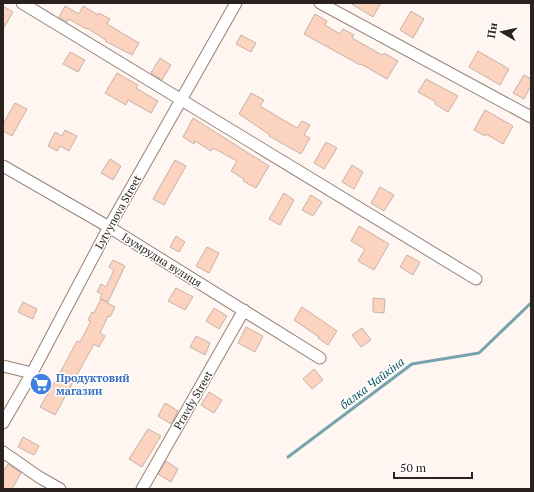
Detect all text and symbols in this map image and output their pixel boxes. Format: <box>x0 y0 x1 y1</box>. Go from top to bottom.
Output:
north arrow <box>482 12 522 52</box>
text: Пн <box>484 22 500 39</box>
street label: Lytvynova Street <box>92 173 144 251</box>
street label: Ізумрудна вулиця <box>119 230 205 290</box>
water label: балка Чайкіна <box>337 354 407 412</box>
street label: Pravdy Street <box>171 368 215 432</box>
supermarket icon: Продуктовий магазин <box>28 371 54 397</box>
place label: Продуктовий магазин <box>56 371 130 398</box>
scale bar <box>394 454 472 480</box>
text: 50 m <box>400 460 427 475</box>

